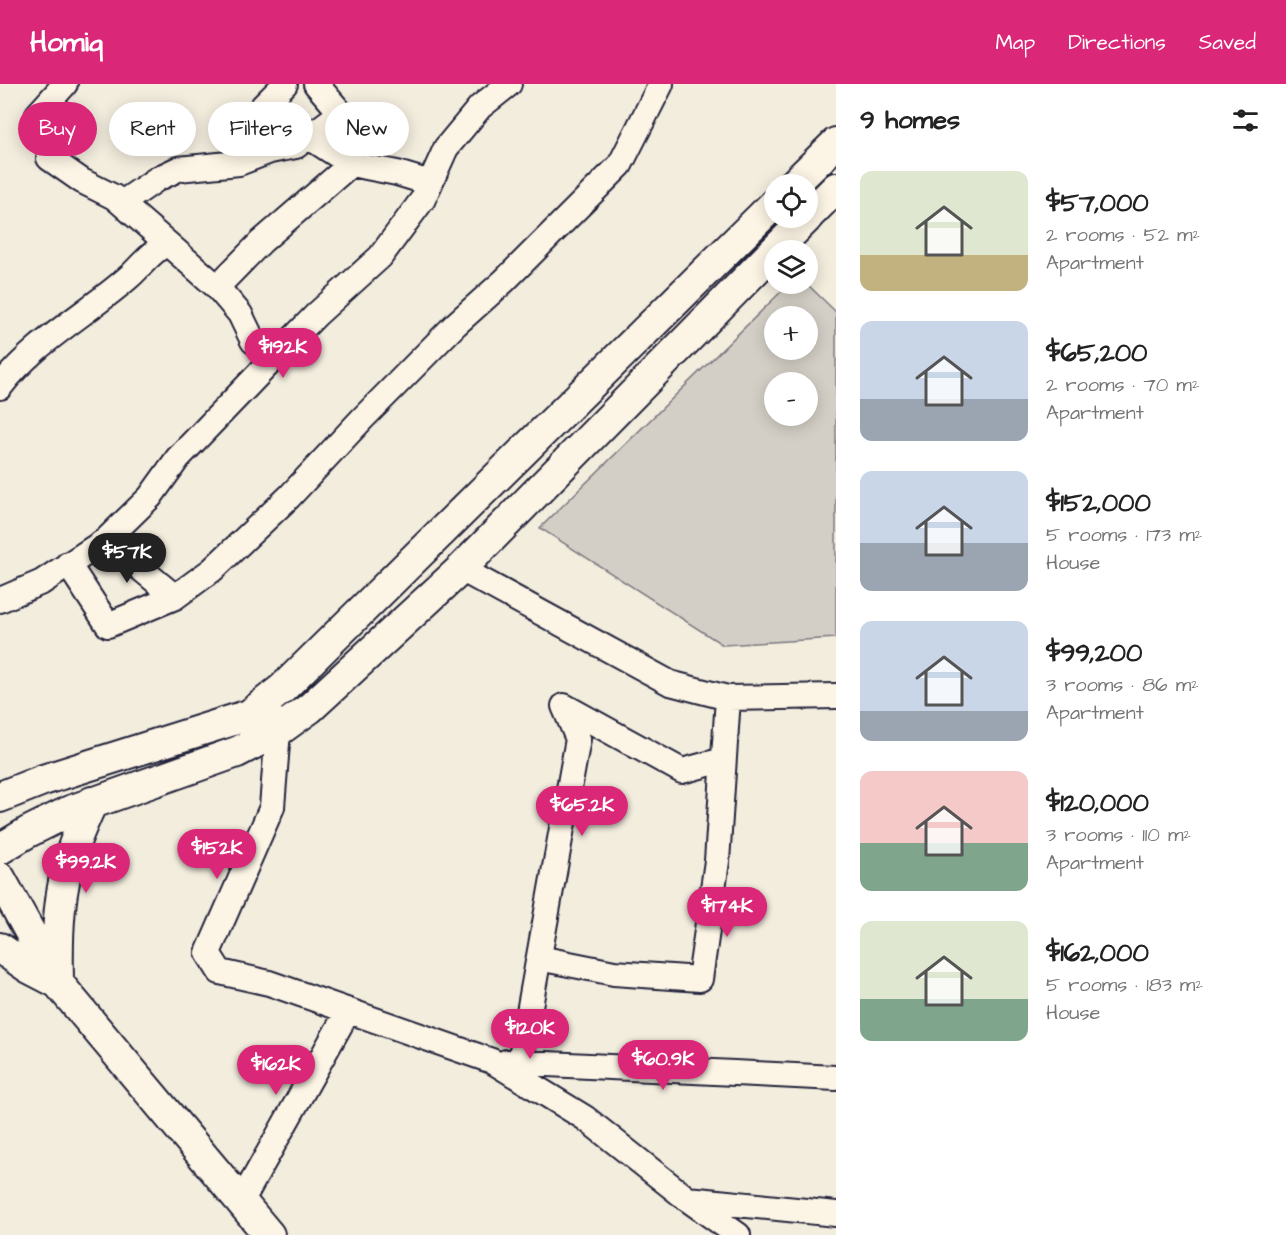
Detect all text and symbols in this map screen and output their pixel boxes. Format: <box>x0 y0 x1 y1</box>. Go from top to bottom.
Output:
text: Homiq <box>30 23 103 62</box>
text: Map <box>995 28 1035 57</box>
text: Directions <box>1068 28 1166 57</box>
text: Saved <box>1199 28 1256 57</box>
chip: Buy <box>18 102 97 156</box>
chip: Rent <box>109 102 196 156</box>
chip: Filters <box>208 102 313 156</box>
chip: New <box>325 102 409 156</box>
text: 9 homes <box>860 102 960 138</box>
icon: filters <box>1229 104 1262 137</box>
map controls <box>764 174 818 426</box>
button: locate <box>764 174 818 228</box>
text: $57,000 <box>1046 185 1149 221</box>
icon: home <box>908 195 980 267</box>
text: 2 rooms · 52 m² <box>1046 221 1200 249</box>
button: layers <box>764 240 818 294</box>
text: Apartment <box>1046 249 1144 277</box>
button: + <box>764 306 818 360</box>
pin: $192K <box>241 328 325 379</box>
text: $192K <box>259 333 307 361</box>
text: $65,200 <box>1046 335 1148 371</box>
icon: home <box>908 345 980 417</box>
text: 2 rooms · 70 m² <box>1046 371 1199 399</box>
button: − <box>764 372 818 426</box>
text: Apartment <box>1046 399 1144 427</box>
text: $152,000 <box>1046 485 1151 521</box>
icon: home <box>908 495 980 567</box>
text: 5 rooms · 173 m² <box>1046 521 1202 549</box>
pin: $57K <box>91 533 163 584</box>
text: $57K <box>102 538 152 566</box>
text: House <box>1046 549 1100 577</box>
text: $99,200 <box>1046 635 1142 671</box>
icon: home <box>908 645 980 717</box>
text: 3 rooms · 86 m² <box>1046 671 1199 699</box>
text: Apartment <box>1046 699 1144 727</box>
text: $120,000 <box>1046 785 1149 821</box>
pin: $65.2K <box>533 786 631 837</box>
text: $65.2K <box>550 791 614 819</box>
icon: home <box>908 795 980 867</box>
text: 3 rooms · 110 m² <box>1046 821 1191 849</box>
pin: $152K <box>175 829 259 880</box>
text: $152K <box>191 834 243 862</box>
pin: $99.2K <box>37 843 135 894</box>
text: $99.2K <box>56 848 116 876</box>
text: Apartment <box>1046 849 1144 877</box>
pin: $174K <box>685 887 769 938</box>
text: $174K <box>701 892 753 920</box>
text: $162,000 <box>1046 935 1149 971</box>
icon: home <box>908 945 980 1017</box>
text: 5 rooms · 183 m² <box>1046 971 1203 999</box>
text: House <box>1046 999 1100 1027</box>
pin: $120K <box>488 1009 572 1060</box>
text: $120K <box>505 1014 555 1042</box>
pin: $60.9K <box>614 1040 712 1091</box>
pin: $162K <box>234 1045 318 1096</box>
text: $60.9K <box>632 1045 694 1073</box>
text: $162K <box>251 1050 301 1078</box>

